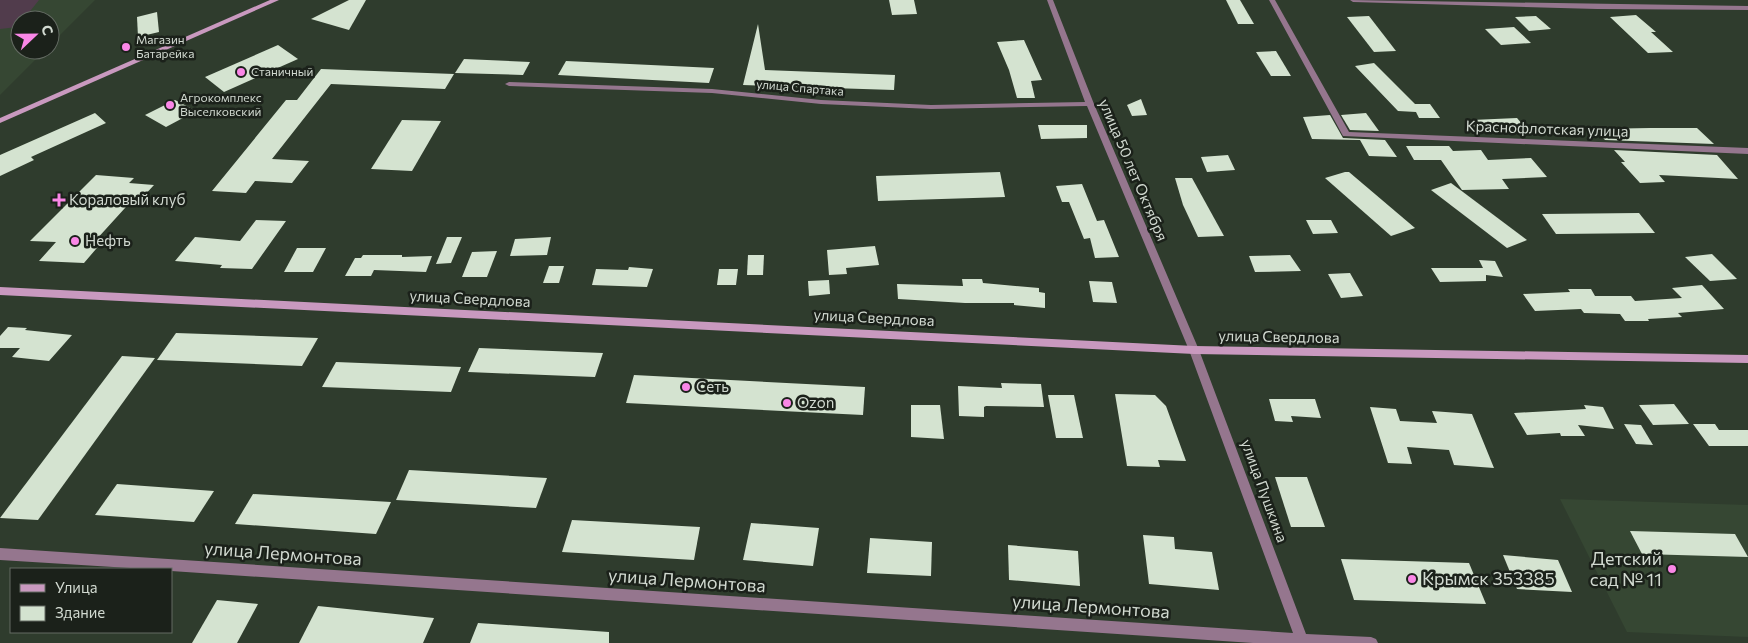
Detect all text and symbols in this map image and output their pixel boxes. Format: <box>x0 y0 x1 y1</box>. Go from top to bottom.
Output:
north arrow <box>10 10 60 60</box>
text: С <box>38 22 57 38</box>
place label: Магазин Батарейка <box>136 32 195 60</box>
marker: Магазин Батарейка <box>120 41 132 53</box>
place label: Станичный <box>251 64 313 78</box>
marker: Станичный <box>235 66 247 78</box>
street label: улица Спартака <box>756 76 844 98</box>
place label: Агрокомплекс Выселковский <box>180 90 262 118</box>
street label: улица 50 лет Октября <box>1096 96 1172 243</box>
marker: Агрокомплекс Выселковский <box>164 99 176 111</box>
street label: Краснофлотская улица <box>1465 116 1629 140</box>
place label: Кораловый клуб <box>69 190 186 208</box>
marker: Кораловый клуб <box>53 194 65 206</box>
place label: Нефть <box>85 231 131 249</box>
marker: Нефть <box>69 235 81 247</box>
street label: улица Свердлова <box>409 286 531 310</box>
street label: улица Свердлова <box>813 305 935 329</box>
street label: улица Свердлова <box>1218 326 1340 346</box>
place label: Сеть <box>696 377 729 395</box>
marker: Сеть <box>680 381 692 393</box>
place label: Ozon <box>797 393 834 411</box>
marker: Ozon <box>781 397 793 409</box>
street label: улица Пушкина <box>1238 437 1292 545</box>
street label: улица Лермонтова <box>204 537 363 569</box>
place label: Детский сад № 11 <box>1590 547 1662 590</box>
marker: Детский сад № 11 <box>1666 563 1678 575</box>
street label: улица Лермонтова <box>608 564 767 596</box>
place label: Крымск 353385 <box>1422 567 1555 589</box>
legend <box>10 568 172 633</box>
marker: Крымск 353385 <box>1406 573 1418 585</box>
text: Улица <box>55 578 97 596</box>
street label: улица Лермонтова <box>1012 590 1171 622</box>
text: Здание <box>55 603 105 621</box>

